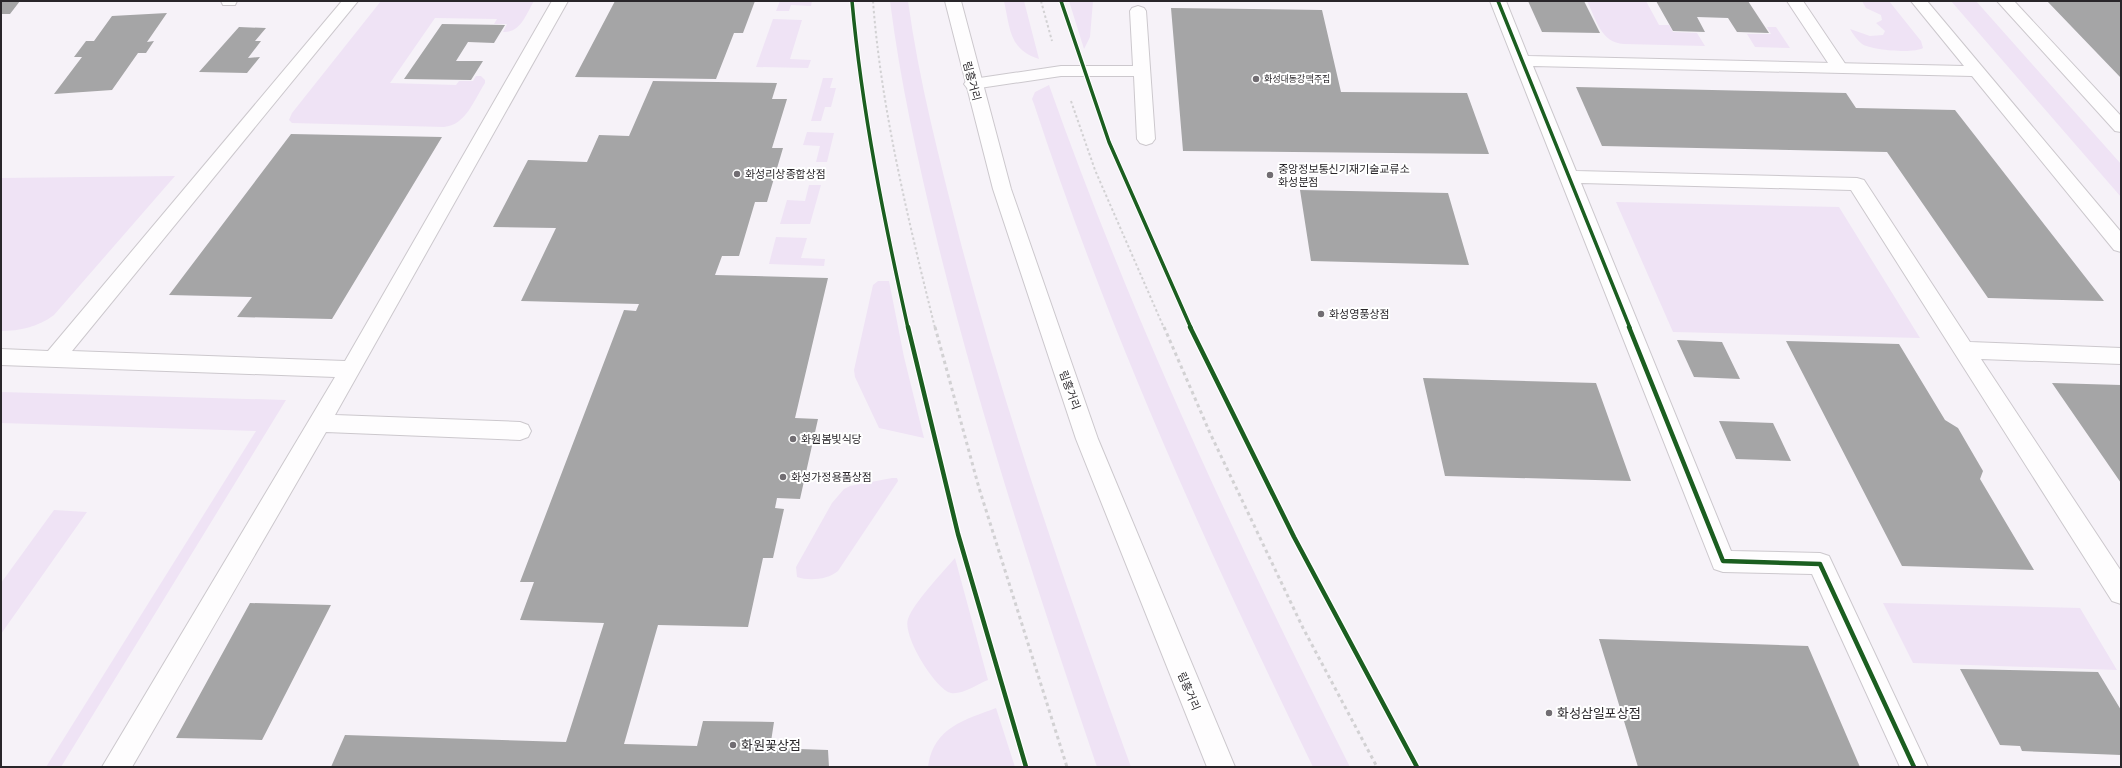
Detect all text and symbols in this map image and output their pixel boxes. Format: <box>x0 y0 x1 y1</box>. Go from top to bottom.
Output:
street label: 림흥거리 <box>960 60 984 102</box>
place label: 화성대동강맥주집 <box>1264 73 1330 84</box>
marker: 화성대동강맥주집 <box>1251 74 1261 84</box>
place label: 중앙정보통신기재기술교류소 화성분점 <box>1278 162 1410 189</box>
place label: 화성리상종합상점 <box>745 167 826 181</box>
marker: 화성리상종합상점 <box>732 169 742 179</box>
marker: 중앙정보통신기재기술교류소 화성분점 <box>1265 170 1275 180</box>
place label: 화성영풍상점 <box>1329 307 1390 321</box>
marker: 화성영풍상점 <box>1316 309 1326 319</box>
street label: 림흥거리 <box>1056 369 1084 411</box>
place label: 화원봄빛식당 <box>801 432 862 446</box>
marker: 화원봄빛식당 <box>788 434 798 444</box>
place label: 화성가정용품상점 <box>791 470 872 484</box>
marker: 화성가정용품상점 <box>778 472 788 482</box>
street label: 림흥거리 <box>1175 670 1203 712</box>
place label: 화성삼일포상점 <box>1557 705 1641 722</box>
marker: 화성삼일포상점 <box>1544 708 1554 718</box>
place label: 화원꽃상점 <box>741 737 801 754</box>
marker: 화원꽃상점 <box>728 740 738 750</box>

